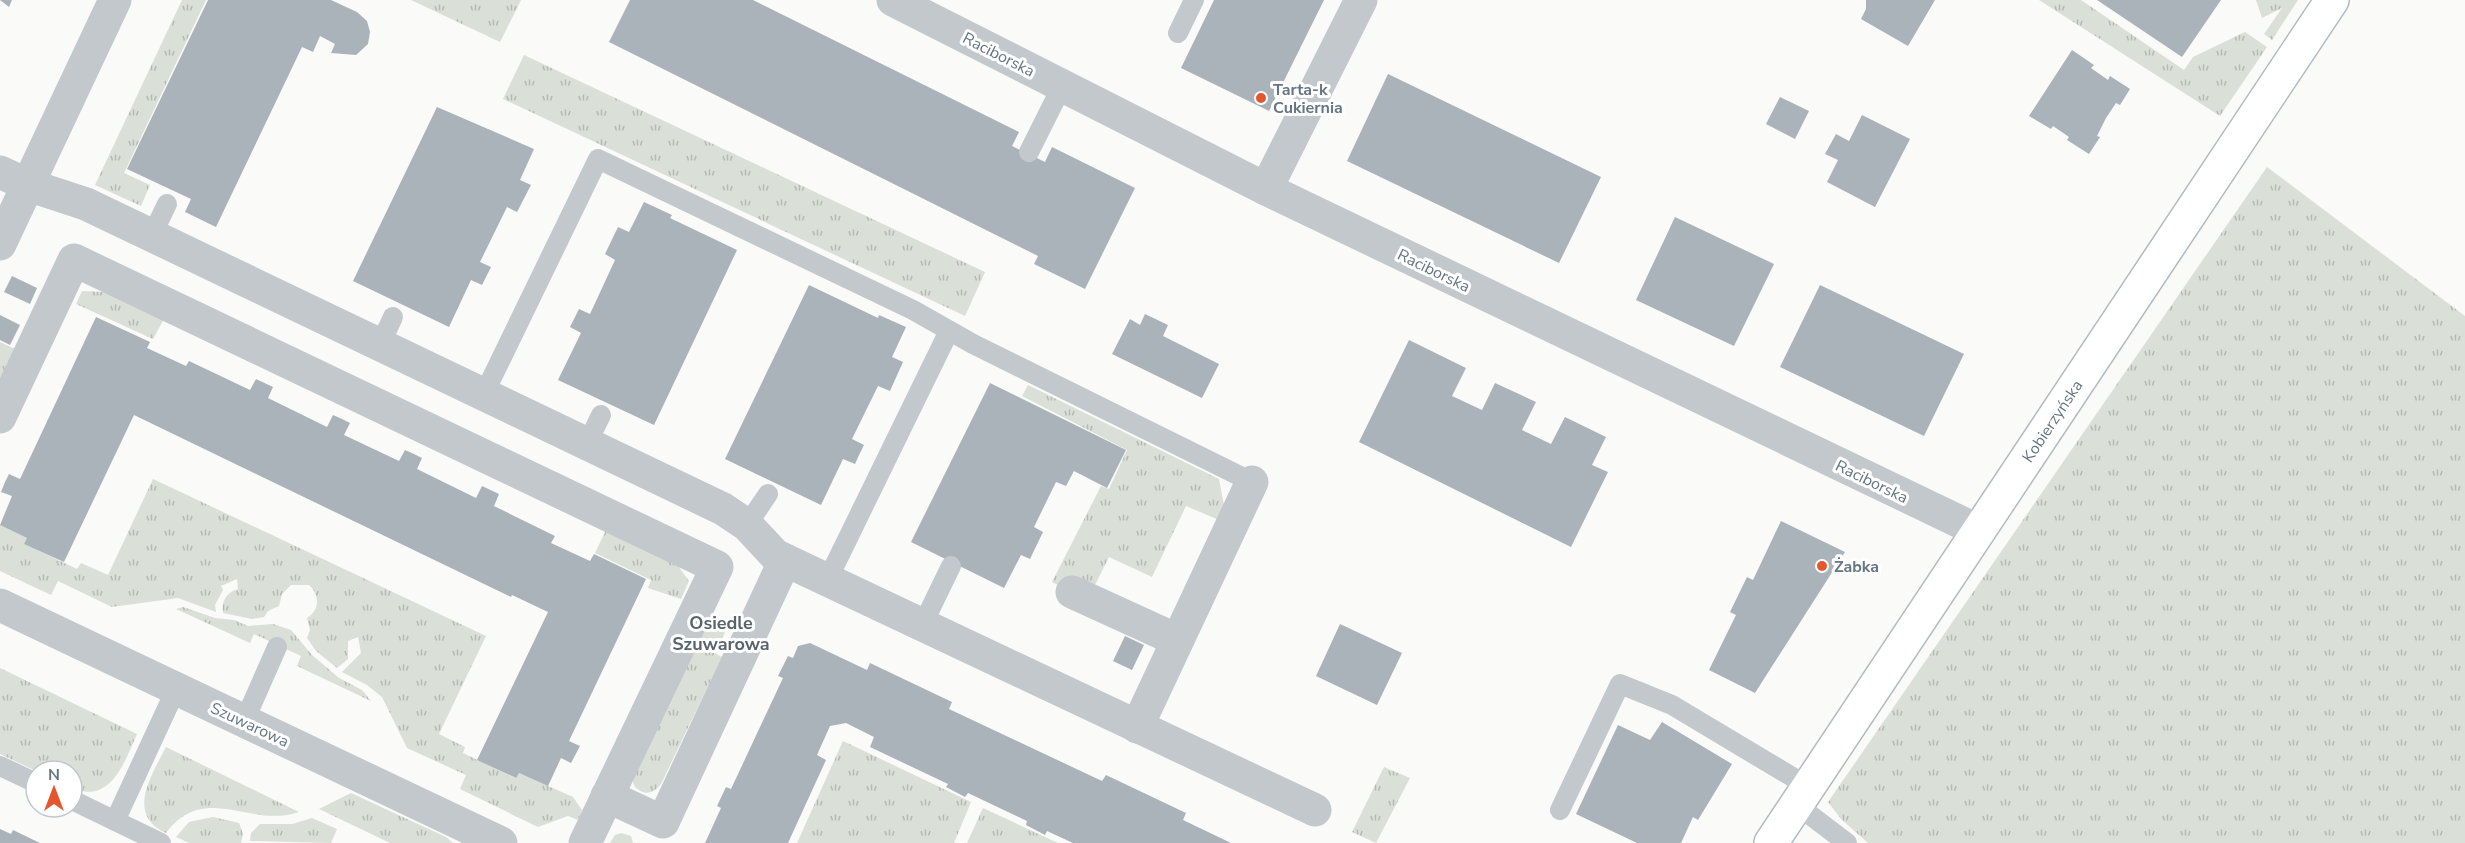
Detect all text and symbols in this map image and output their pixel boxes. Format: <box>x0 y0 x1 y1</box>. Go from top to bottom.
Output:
street label: Raciborska <box>959 27 1038 82</box>
place label: Tarta-k Cukiernia <box>1273 79 1343 119</box>
marker: Tarta-k Cukiernia <box>1254 91 1268 105</box>
street label: Raciborska <box>1394 244 1474 298</box>
street label: Kobierzyńska <box>2017 376 2088 467</box>
street label: Raciborska <box>1832 455 1912 509</box>
place label: Żabka <box>1834 556 1879 578</box>
marker: Żabka <box>1815 559 1829 573</box>
district label: Osiedle Szuwarowa <box>672 611 770 656</box>
street label: Szuwarowa <box>207 697 292 753</box>
north arrow <box>24 759 84 819</box>
text: N <box>48 764 60 786</box>

